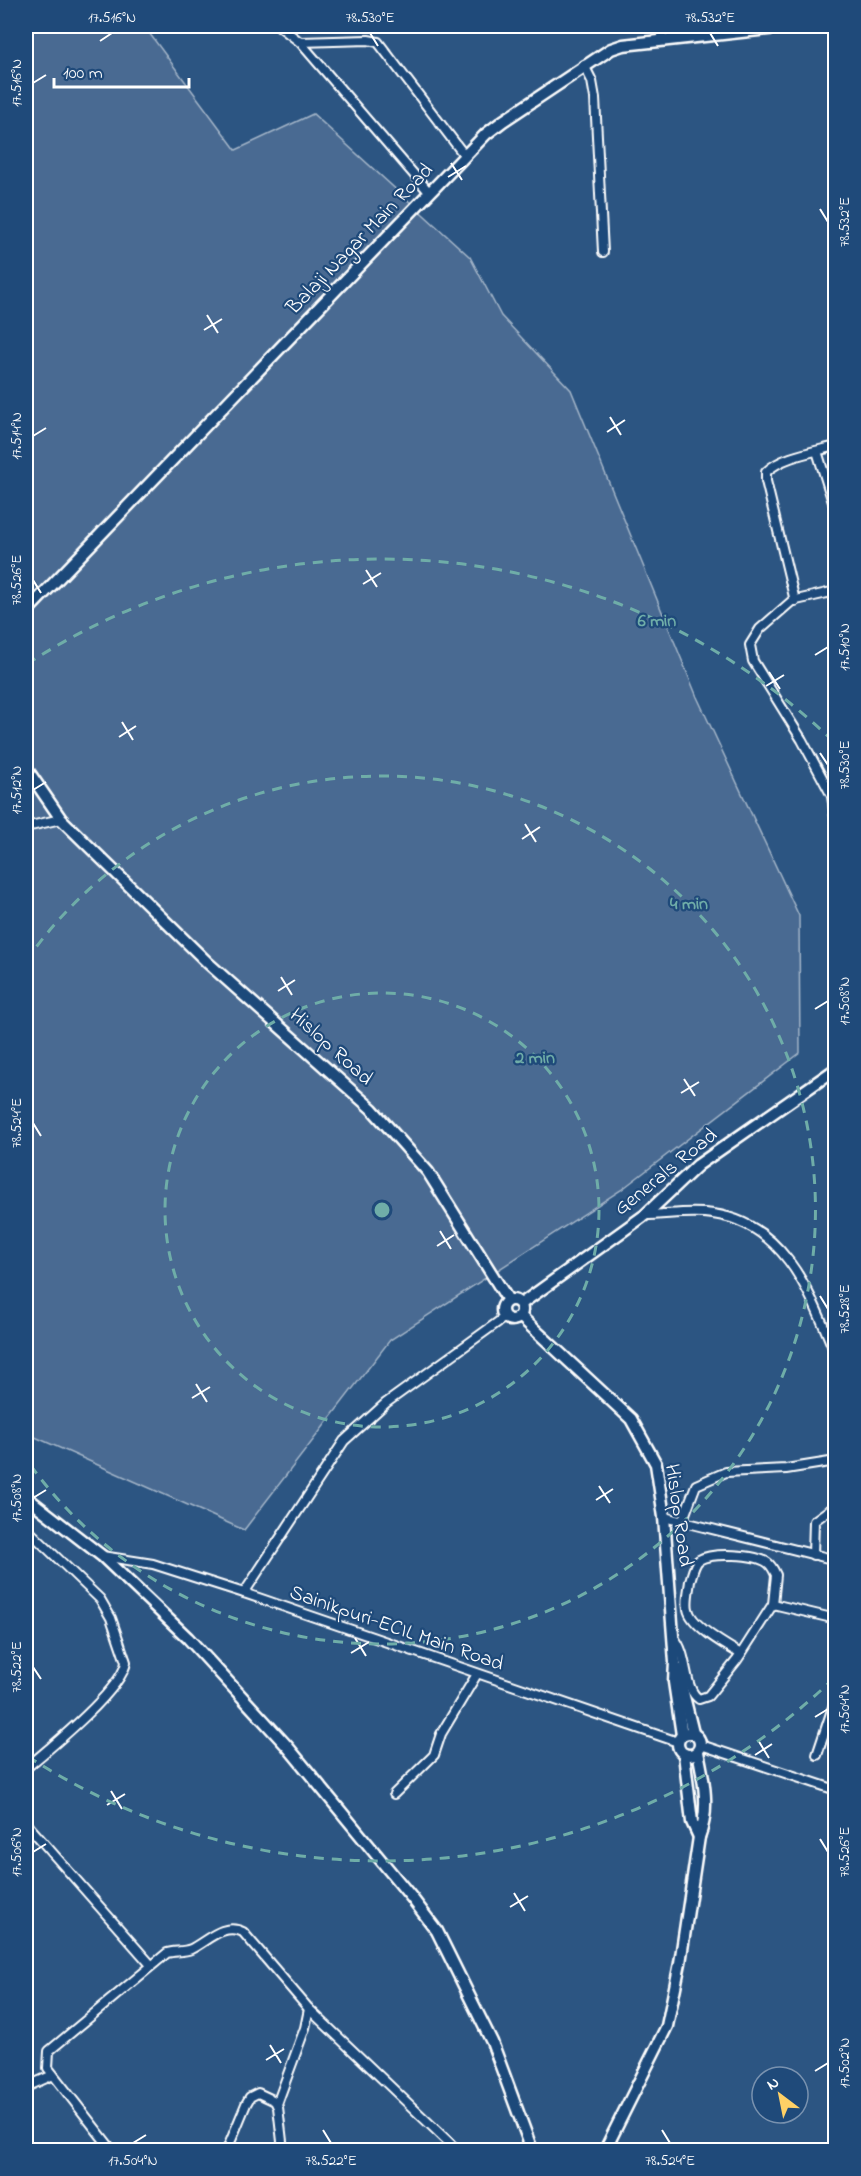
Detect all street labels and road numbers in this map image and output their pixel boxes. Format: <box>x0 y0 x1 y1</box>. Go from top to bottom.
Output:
street label: Balaji Nagar Main Road <box>279 157 443 324</box>
street label: Hislop Road <box>282 1002 379 1093</box>
street label: Generals Road <box>608 1121 725 1224</box>
street label: Hislop Road <box>656 1462 700 1569</box>
street label: Sainikpuri-ECIL Main Road <box>285 1578 508 1680</box>

